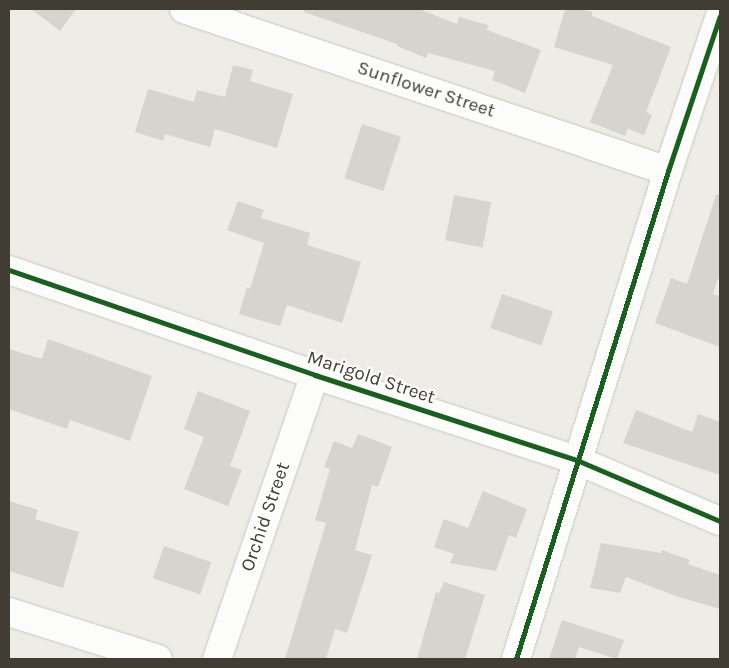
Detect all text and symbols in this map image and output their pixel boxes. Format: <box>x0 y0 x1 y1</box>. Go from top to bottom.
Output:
street label: Sunflower Street <box>354 57 498 123</box>
street label: Marigold Street <box>304 347 438 409</box>
street label: Orchid Street <box>237 459 295 575</box>

